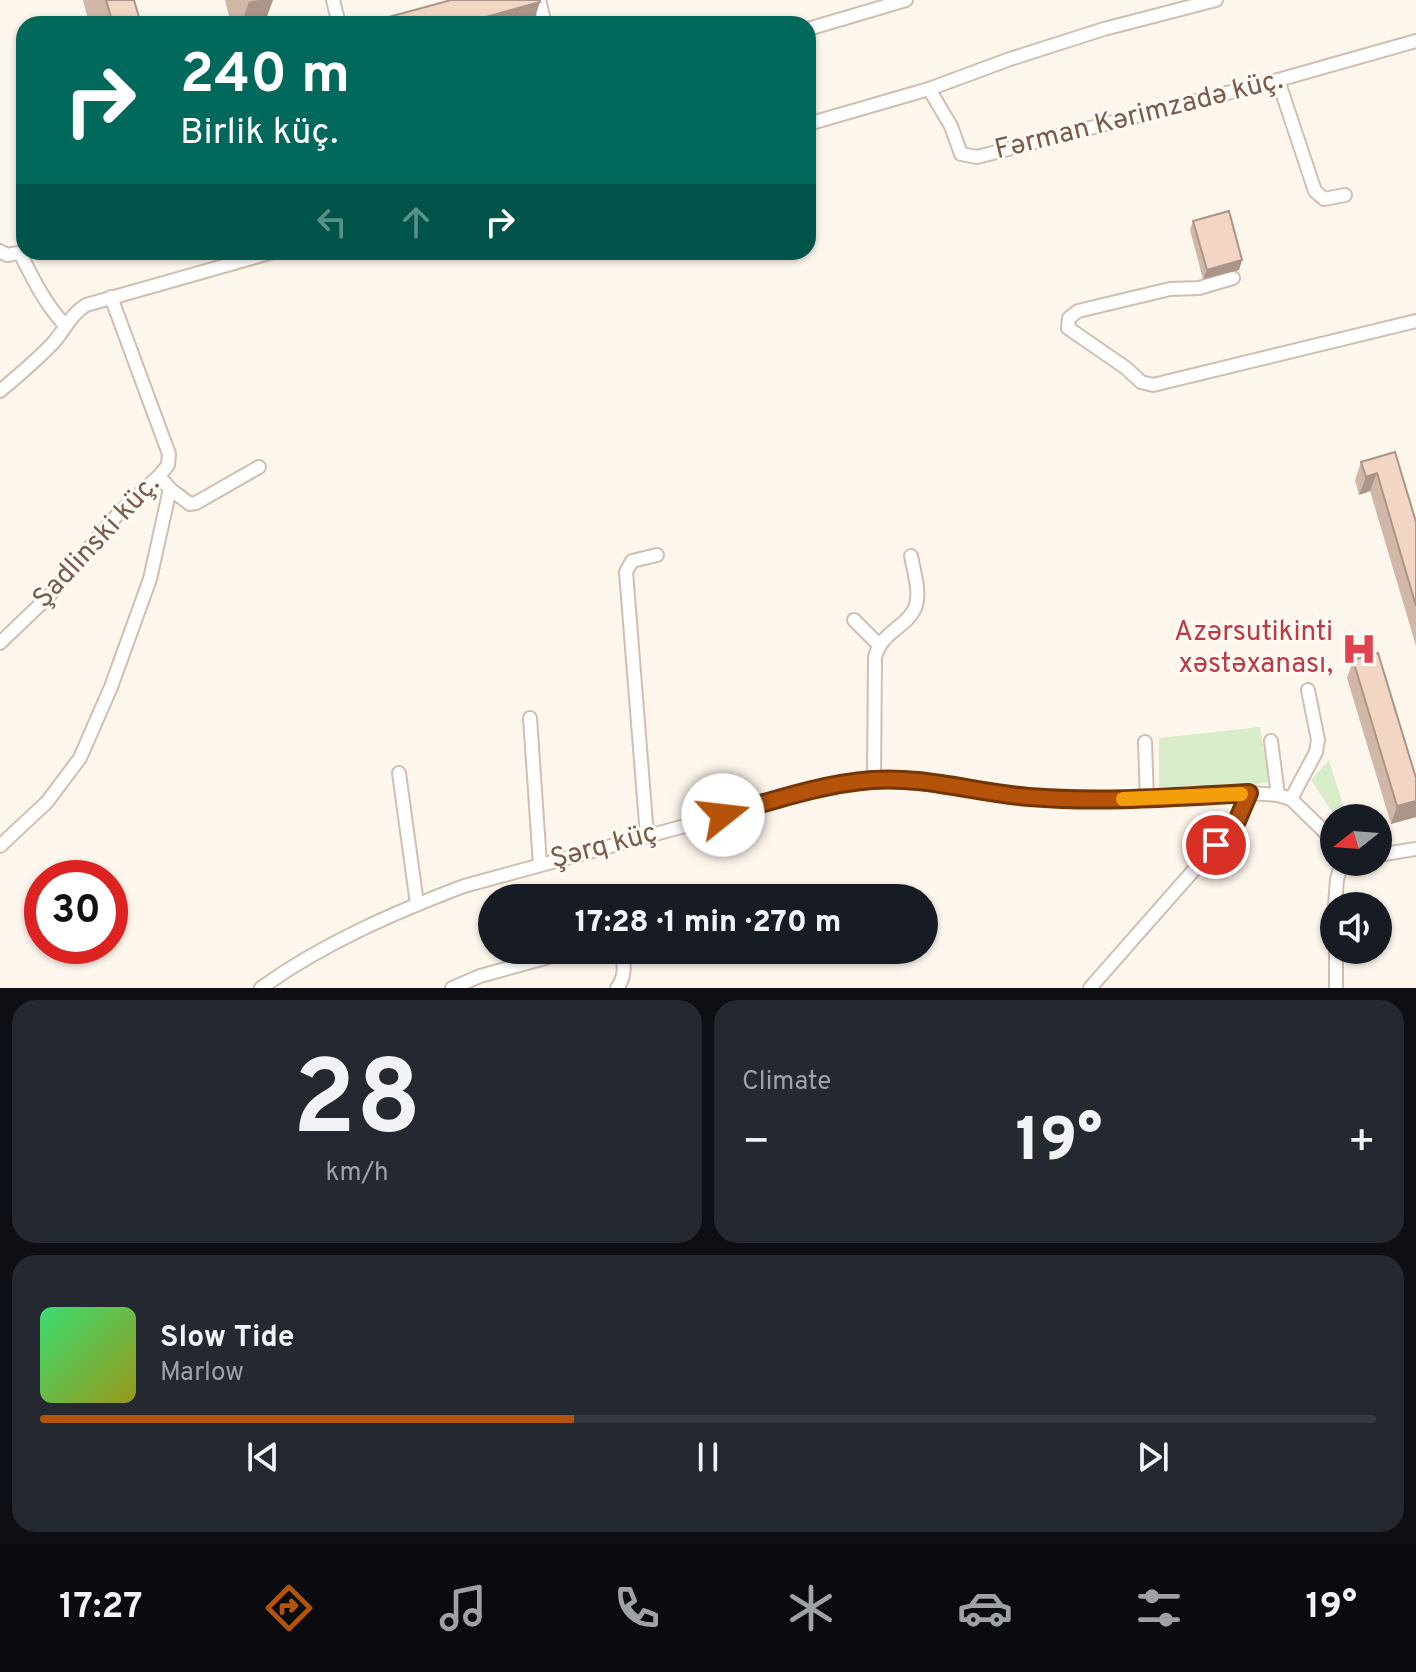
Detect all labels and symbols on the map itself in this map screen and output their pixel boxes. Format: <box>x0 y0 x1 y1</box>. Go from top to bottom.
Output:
street label: Fərman Kərimzadə küç. <box>991 63 1287 169</box>
street label: Şadlinski küç. <box>26 467 168 617</box>
place label: Azərsutikinti xəstəxanası, <box>1174 615 1333 683</box>
hospital icon: Azərsutikinti xəstəxanası, <box>1340 630 1378 668</box>
position arrow <box>681 773 765 857</box>
north arrow <box>1320 804 1392 876</box>
pin <box>1182 811 1250 879</box>
street label: Şərq küç <box>547 816 661 878</box>
speed limit sign: 30 <box>24 860 128 964</box>

